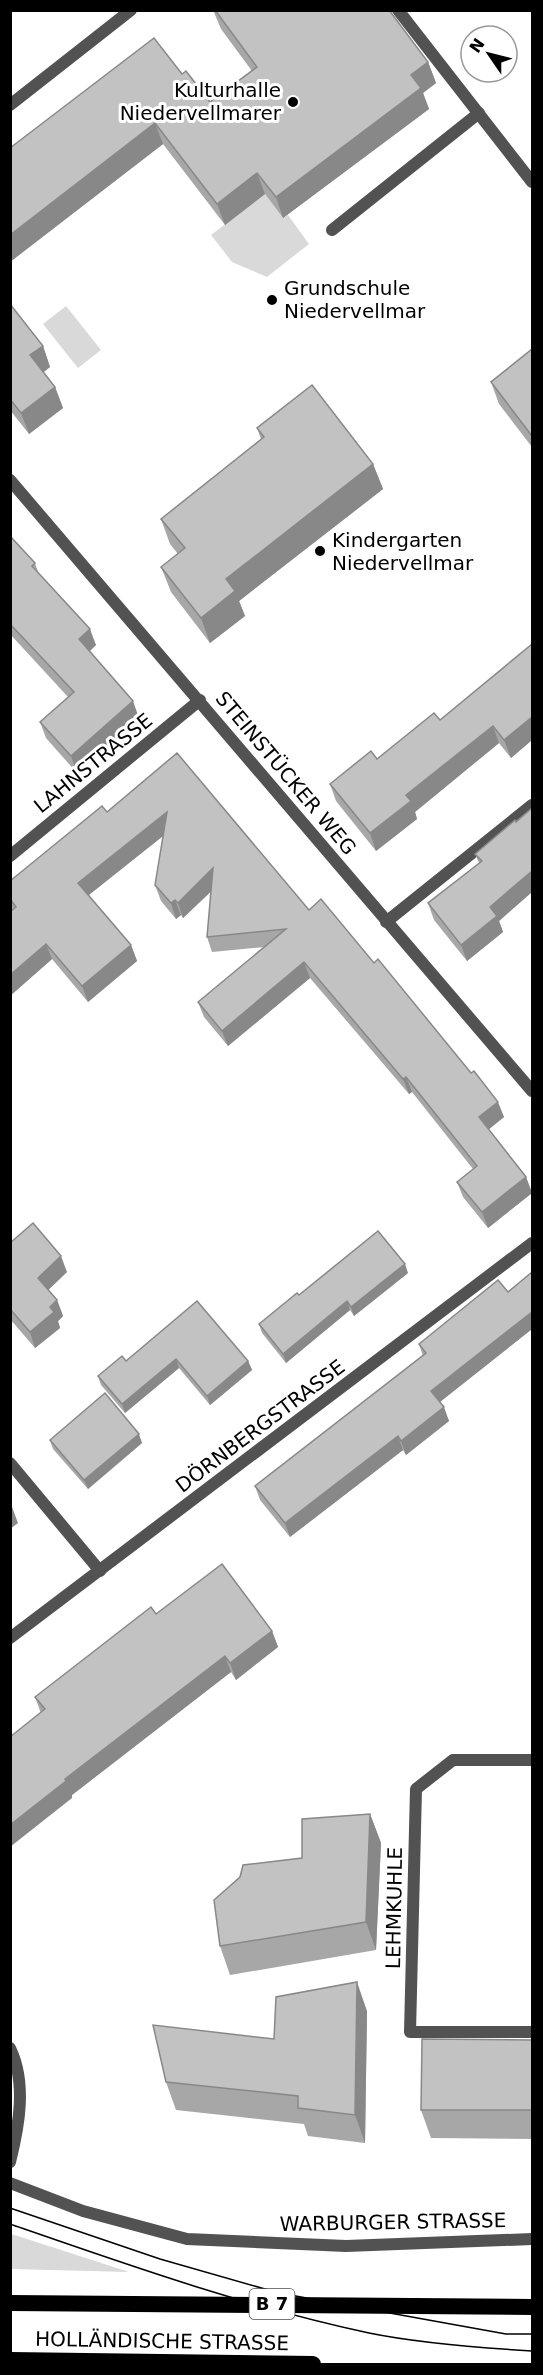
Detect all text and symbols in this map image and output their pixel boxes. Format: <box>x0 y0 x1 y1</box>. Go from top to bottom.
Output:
north arrow <box>459 24 519 84</box>
text: N <box>466 35 489 57</box>
place label: Kulturhalle Niedervellmarer <box>120 78 282 125</box>
marker: Kulturhalle Niedervellmarer <box>286 95 300 109</box>
place label: Grundschule Niedervellmar <box>284 276 426 323</box>
marker: Grundschule Niedervellmar <box>265 293 279 307</box>
place label: Kindergarten Niedervellmar <box>332 528 474 575</box>
marker: Kindergarten Niedervellmar <box>313 544 327 558</box>
street label: STEINSTÜCKER WEG <box>211 686 361 860</box>
street label: LAHNSTRASSE <box>29 708 157 818</box>
street label: DÖRNBERGSTRASSE <box>171 1355 349 1497</box>
street label: LEHMKUHLE <box>381 1847 407 1969</box>
street label: WARBURGER STRASSE <box>279 2208 507 2236</box>
road number: B 7 <box>250 2289 294 2319</box>
street label: HOLLÄNDISCHE STRASSE <box>35 2327 289 2355</box>

